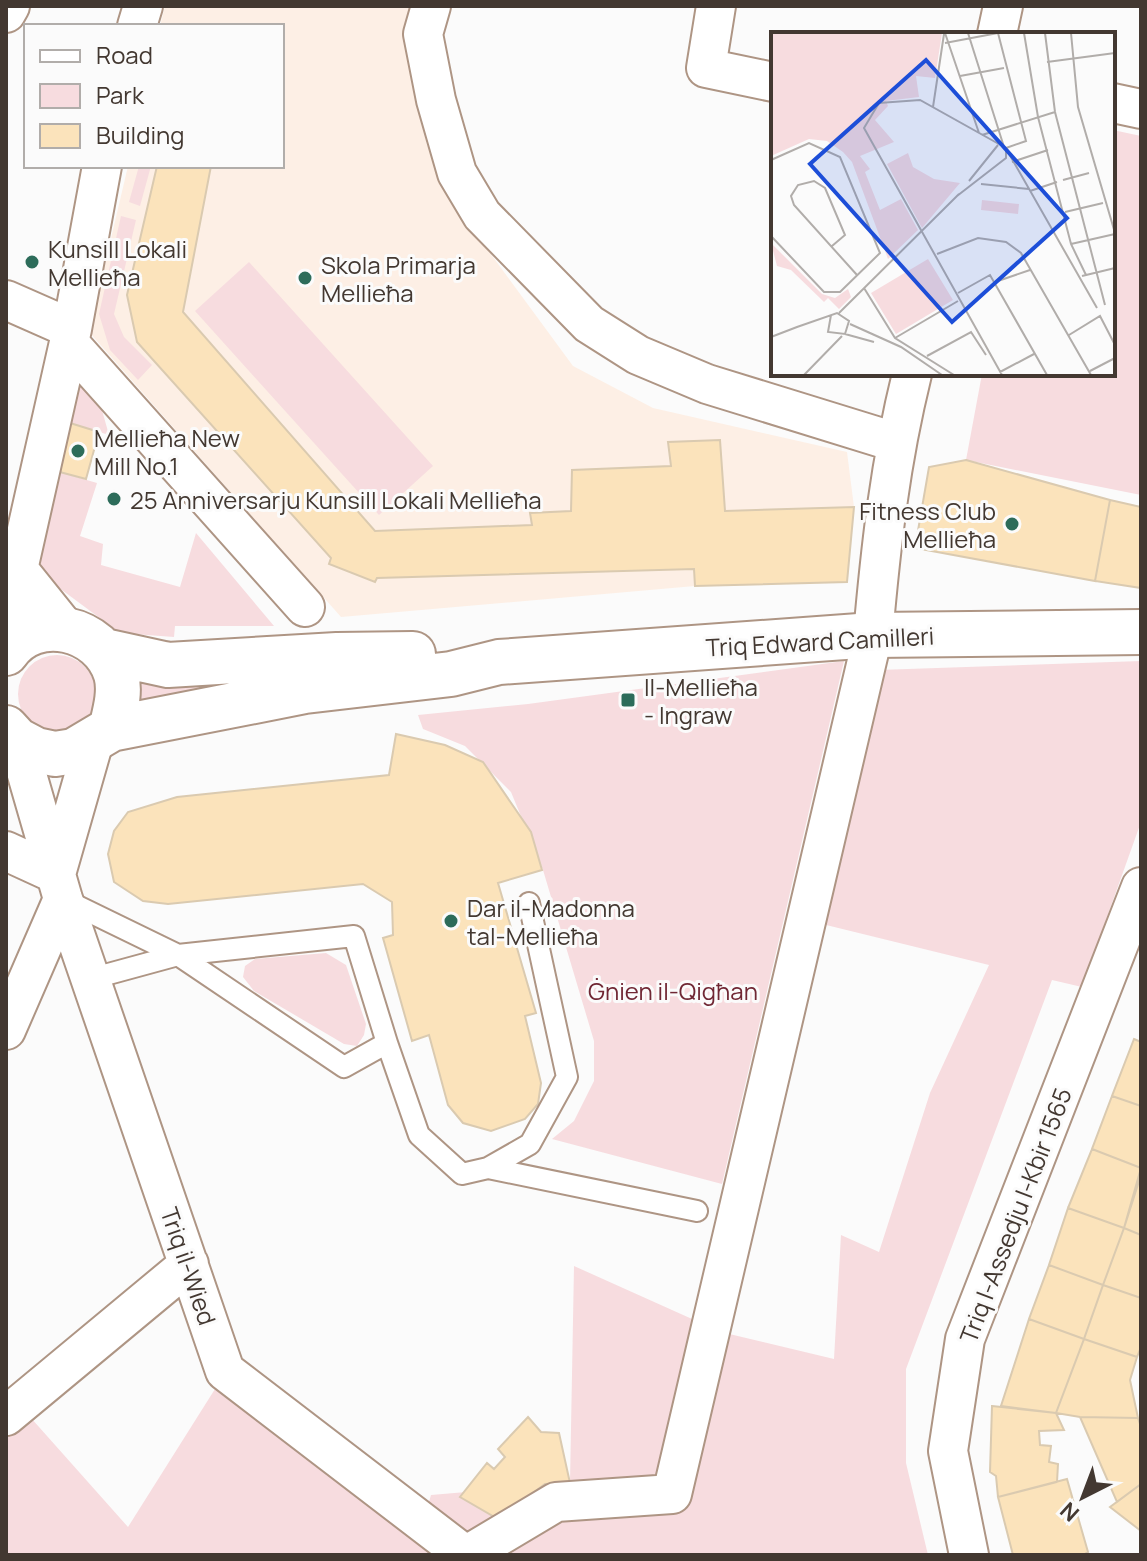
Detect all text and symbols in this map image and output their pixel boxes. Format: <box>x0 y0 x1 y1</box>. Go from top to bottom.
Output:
legend <box>24 24 284 168</box>
inset map <box>771 32 1115 376</box>
text: Road <box>96 38 153 71</box>
text: Park <box>96 78 145 111</box>
text: Building <box>96 118 184 151</box>
place label: Kunsill Lokali Mellieħa <box>48 232 187 293</box>
place label: Skola Primarja Mellieħa <box>321 248 476 309</box>
marker: Kunsill Lokali Mellieħa <box>23 253 41 271</box>
marker: Skola Primarja Mellieħa <box>296 269 314 287</box>
place label: Mellieħa New Mill No.1 <box>94 421 240 482</box>
marker: Mellieħa New Mill No.1 <box>69 442 87 460</box>
place label: 25 Anniversarju Kunsill Lokali Mellieħa <box>130 483 542 516</box>
marker: 25 Anniversarju Kunsill Lokali Mellieħa <box>105 490 123 508</box>
place label: Fitness Club Mellieħa <box>859 494 996 555</box>
marker: Fitness Club Mellieħa <box>1003 515 1021 533</box>
street label: Triq Edward Camilleri <box>705 619 935 663</box>
place label: Il-Mellieħa - Ingraw <box>644 670 758 731</box>
marker: Il-Mellieħa - Ingraw <box>619 691 637 709</box>
place label: Dar il-Madonna tal-Mellieħa <box>467 891 635 952</box>
marker: Dar il-Madonna tal-Mellieħa <box>442 912 460 930</box>
park label: Ġnien il-Qigħan <box>588 974 758 1007</box>
street label: Triq l-Assedju l-Kbir 1565 <box>951 1083 1079 1347</box>
street label: Triq il-Wied <box>153 1203 225 1329</box>
north arrow <box>1043 1457 1123 1537</box>
text: N <box>1054 1495 1086 1528</box>

